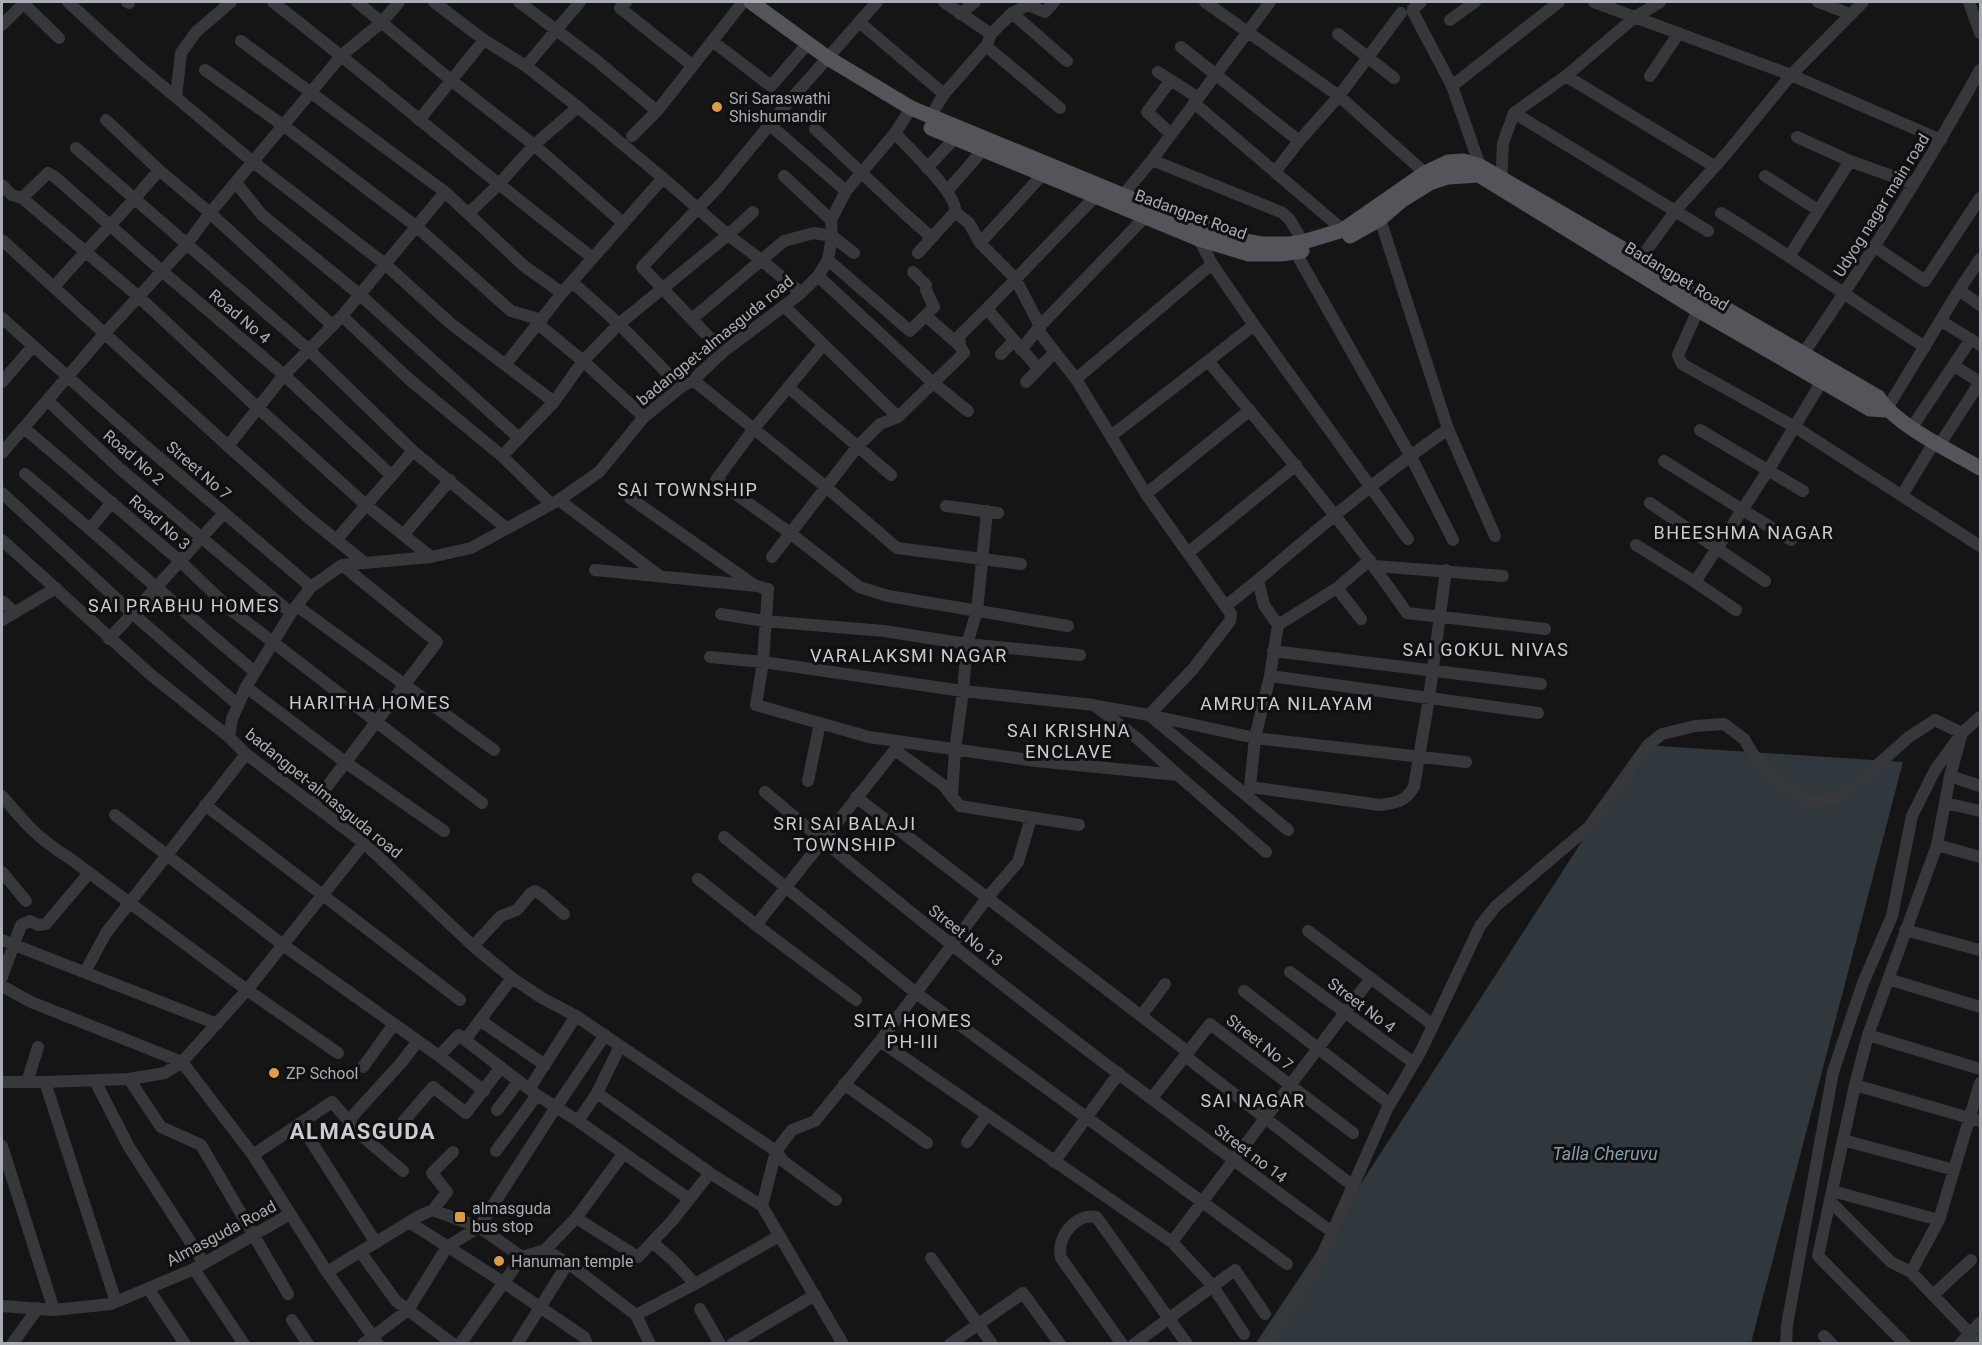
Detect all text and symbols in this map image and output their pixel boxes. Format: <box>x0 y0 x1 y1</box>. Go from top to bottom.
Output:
place label: Sri Saraswathi Shishumandir <box>729 89 831 126</box>
marker: Sri Saraswathi Shishumandir <box>710 100 724 114</box>
street label: Udyog nagar main road <box>1830 130 1933 280</box>
street label: Badangpet Road <box>1132 185 1249 244</box>
street label: Badangpet Road <box>1621 238 1732 315</box>
street label: badangpet-almasguda road <box>633 271 797 409</box>
street label: Road No 4 <box>205 285 274 348</box>
street label: Road No 2 <box>99 426 168 489</box>
street label: Street No 7 <box>162 437 235 504</box>
district label: SAI TOWNSHIP <box>618 479 758 500</box>
street label: Road No 3 <box>125 491 194 554</box>
district label: BHEESHMA NAGAR <box>1654 522 1834 543</box>
district label: SAI PRABHU HOMES <box>88 595 280 616</box>
district label: SAI GOKUL NIVAS <box>1402 639 1570 660</box>
district label: VARALAKSMI NAGAR <box>810 645 1008 666</box>
district label: HARITHA HOMES <box>289 692 451 713</box>
district label: AMRUTA NILAYAM <box>1200 693 1374 714</box>
district label: SAI KRISHNA ENCLAVE <box>1007 720 1131 762</box>
street label: badangpet-almasguda road <box>242 724 406 862</box>
district label: SRI SAI BALAJI TOWNSHIP <box>773 813 917 855</box>
street label: Street No 13 <box>925 901 1006 970</box>
street label: Street No 4 <box>1324 974 1399 1037</box>
district label: SITA HOMES PH-III <box>854 1010 972 1052</box>
street label: Street No 7 <box>1222 1010 1297 1074</box>
place label: ZP School <box>286 1064 358 1083</box>
marker: ZP School <box>267 1066 281 1080</box>
district label: SAI NAGAR <box>1200 1090 1306 1111</box>
district label: ALMASGUDA <box>290 1119 436 1144</box>
street label: Street no 14 <box>1211 1120 1291 1187</box>
water label: Talla Cheruvu <box>1552 1143 1658 1164</box>
street label: Almasguda Road <box>163 1197 279 1270</box>
place label: almasguda bus stop <box>472 1199 551 1236</box>
marker: almasguda bus stop <box>453 1210 467 1224</box>
place label: Hanuman temple <box>511 1252 633 1271</box>
marker: Hanuman temple <box>492 1254 506 1268</box>

